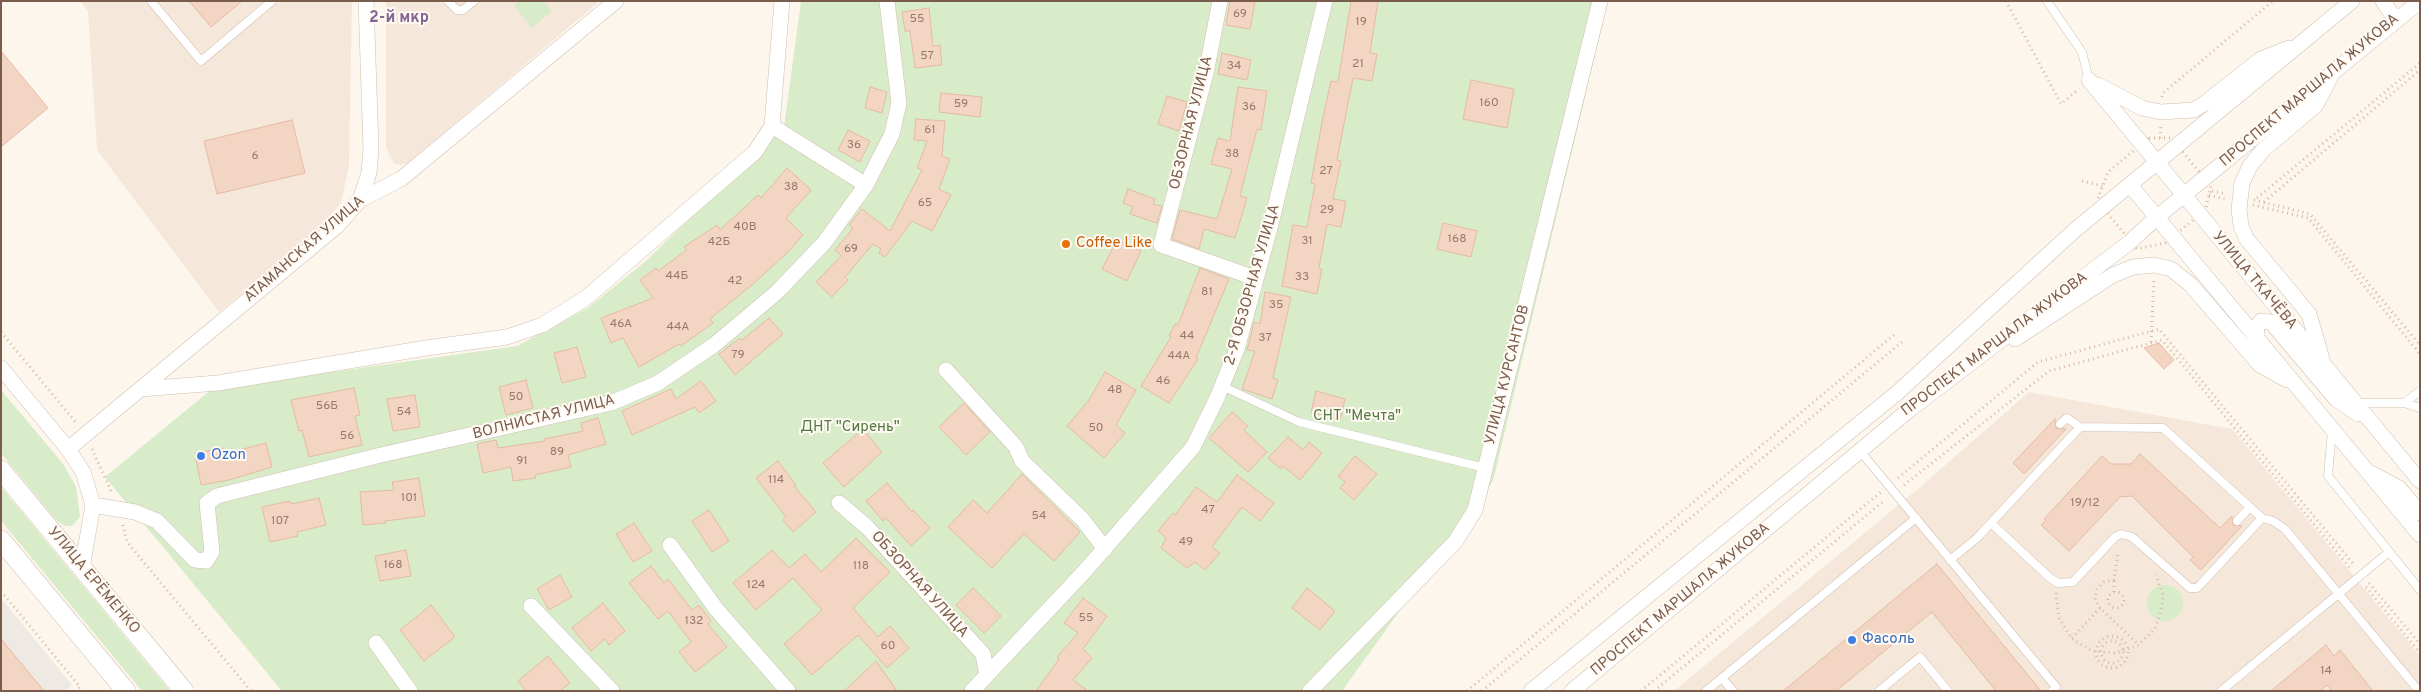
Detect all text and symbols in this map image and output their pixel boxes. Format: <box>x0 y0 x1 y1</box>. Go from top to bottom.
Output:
house number: 69 <box>1233 8 1247 22</box>
district label: 2-й мкр <box>369 9 429 29</box>
street label: ПРОСПЕКТ МАРШАЛА ЖУКОВА <box>2217 11 2403 171</box>
house number: 55 <box>910 13 924 27</box>
house number: 19 <box>1355 16 1367 30</box>
house number: 57 <box>920 50 934 64</box>
street label: ОБЗОРНАЯ УЛИЦА <box>1167 54 1217 192</box>
house number: 21 <box>1352 58 1364 72</box>
house number: 34 <box>1227 60 1241 74</box>
house number: 160 <box>1479 97 1499 111</box>
house number: 59 <box>954 98 968 112</box>
house number: 36 <box>1242 101 1256 115</box>
house number: 61 <box>924 124 936 138</box>
house number: 36 <box>847 139 861 153</box>
house number: 38 <box>1225 148 1239 162</box>
house number: 6 <box>251 150 259 164</box>
house number: 27 <box>1319 165 1333 179</box>
house number: 38 <box>784 181 798 195</box>
street label: АТАМАНСКАЯ УЛИЦА <box>241 193 369 307</box>
house number: 65 <box>918 197 932 211</box>
street label: 2-Я ОБЗОРНАЯ УЛИЦА <box>1221 202 1285 368</box>
house number: 29 <box>1320 204 1334 218</box>
house number: 40В <box>733 221 757 235</box>
street label: УЛИЦА ТКАЧЁВА <box>2208 228 2300 334</box>
house number: 168 <box>1448 233 1466 247</box>
place label: Coffee Like <box>1076 235 1152 253</box>
house number: 31 <box>1301 235 1313 249</box>
house number: 42Б <box>708 236 730 250</box>
marker: Coffee Like <box>1060 238 1072 250</box>
house number: 69 <box>844 243 858 257</box>
street label: ПРОСПЕКТ МАРШАЛА ЖУКОВА <box>1898 269 2092 421</box>
house number: 44Б <box>666 270 688 284</box>
house number: 33 <box>1295 271 1309 285</box>
house number: 42 <box>728 275 742 289</box>
house number: 81 <box>1201 286 1213 300</box>
house number: 35 <box>1269 299 1283 313</box>
street label: УЛИЦА КУРСАНТОВ <box>1482 303 1534 447</box>
house number: 46А <box>610 318 632 332</box>
house number: 44А <box>667 321 689 335</box>
house number: 44 <box>1180 330 1194 344</box>
house number: 37 <box>1258 332 1272 346</box>
house number: 79 <box>731 349 745 363</box>
house number: 44А <box>1168 350 1190 364</box>
house number: 46 <box>1156 375 1170 389</box>
house number: 48 <box>1108 384 1122 398</box>
house number: 50 <box>508 391 524 405</box>
street label: ВОЛНИСТАЯ УЛИЦА <box>471 392 617 444</box>
house number: 56Б <box>316 400 338 414</box>
house number: 54 <box>396 406 412 420</box>
park label: СНТ "Мечта" <box>1313 408 1401 426</box>
park label: ДНТ "Сирень" <box>800 419 900 437</box>
house number: 50 <box>1088 422 1104 436</box>
house number: 56 <box>340 430 354 444</box>
house number: 89 <box>550 446 564 460</box>
place label: Ozon <box>211 447 246 465</box>
marker: Ozon <box>195 450 207 462</box>
house number: 91 <box>516 455 528 469</box>
house number: 114 <box>768 474 784 488</box>
house number: 101 <box>401 492 417 506</box>
house number: 19/12 <box>2070 497 2100 511</box>
house number: 47 <box>1201 504 1215 518</box>
house number: 54 <box>1031 510 1047 524</box>
house number: 107 <box>271 515 289 529</box>
street label: ПРОСПЕКТ МАРШАЛА ЖУКОВА <box>1588 520 1774 680</box>
street label: УЛИЦА ЕРЁМЕНКО <box>43 524 143 638</box>
street label: ОБЗОРНАЯ УЛИЦА <box>866 528 972 642</box>
house number: 49 <box>1179 536 1193 550</box>
house number: 168 <box>384 559 402 573</box>
house number: 118 <box>853 560 869 574</box>
house number: 124 <box>746 579 766 593</box>
house number: 55 <box>1079 612 1093 626</box>
house number: 132 <box>685 615 703 629</box>
place label: Фасоль <box>1862 631 1915 649</box>
marker: Фасоль <box>1846 634 1858 646</box>
house number: 60 <box>881 640 895 654</box>
house number: 14 <box>2320 665 2332 679</box>

